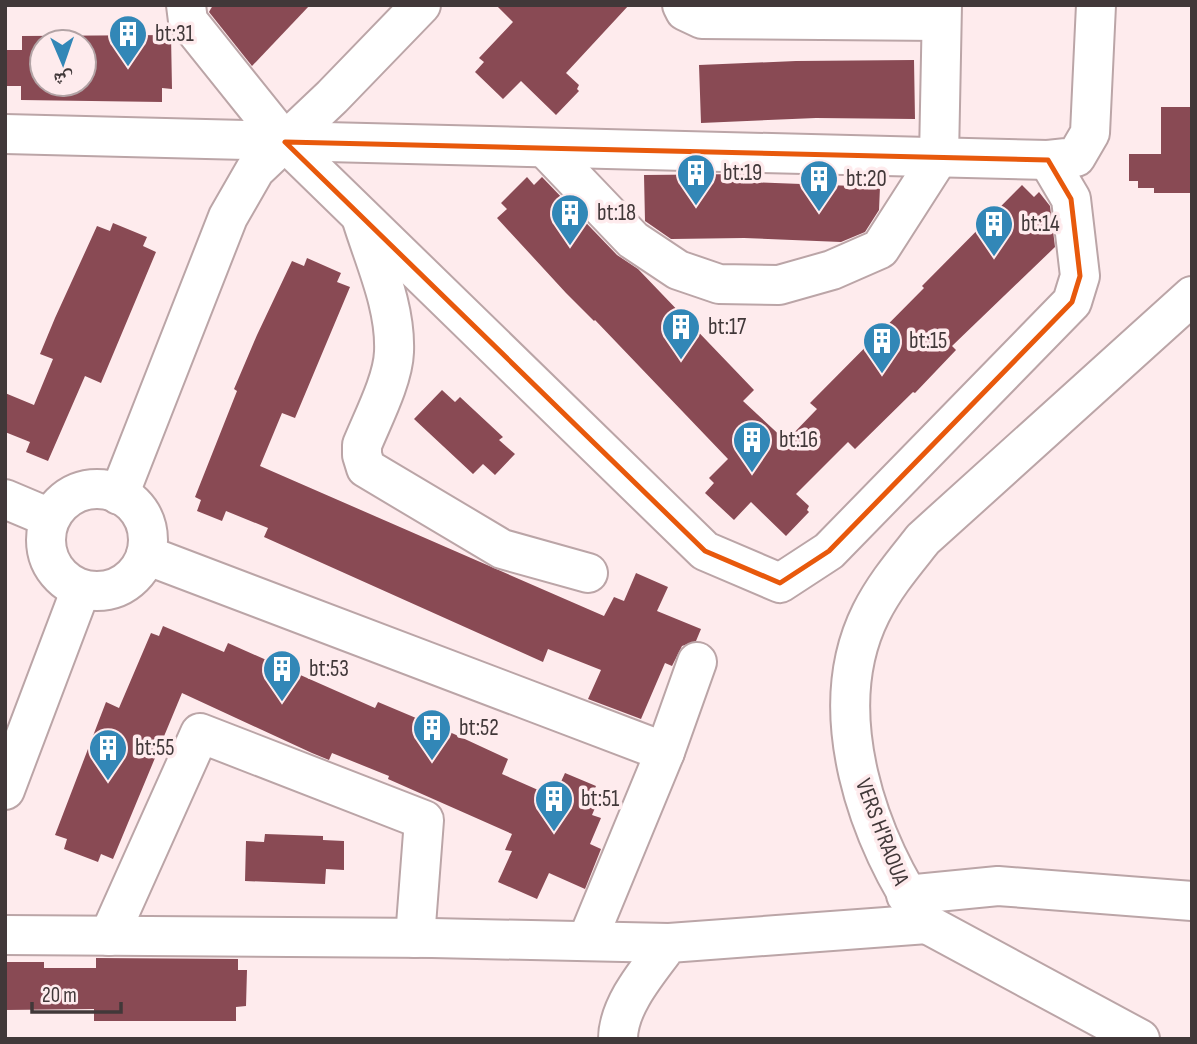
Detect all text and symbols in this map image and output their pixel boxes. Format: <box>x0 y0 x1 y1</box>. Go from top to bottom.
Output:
building icon: bt:31 <box>107 13 149 68</box>
place label: bt:31 <box>155 20 194 48</box>
north arrow <box>28 28 98 98</box>
text: ش <box>53 67 74 90</box>
building icon: bt:19 <box>675 152 717 207</box>
building icon: bt:20 <box>798 158 840 213</box>
place label: bt:19 <box>723 159 762 187</box>
place label: bt:20 <box>846 165 887 193</box>
building icon: bt:18 <box>549 192 591 247</box>
place label: bt:18 <box>597 199 636 227</box>
building icon: bt:14 <box>973 203 1015 258</box>
place label: bt:14 <box>1021 210 1060 238</box>
building icon: bt:17 <box>660 306 702 361</box>
place label: bt:17 <box>708 313 746 341</box>
building icon: bt:15 <box>861 320 903 375</box>
place label: bt:15 <box>909 327 947 355</box>
building icon: bt:16 <box>731 419 773 474</box>
place label: bt:16 <box>779 426 818 454</box>
building icon: bt:53 <box>261 648 303 703</box>
place label: bt:53 <box>309 655 349 683</box>
building icon: bt:52 <box>411 707 453 762</box>
place label: bt:52 <box>459 714 499 742</box>
building icon: bt:55 <box>87 727 129 782</box>
place label: bt:55 <box>135 734 174 762</box>
street label: VERS H'RAOUA <box>849 775 915 889</box>
building icon: bt:51 <box>533 778 575 833</box>
place label: bt:51 <box>581 785 619 813</box>
scale bar <box>32 970 121 1014</box>
text: 20 m <box>42 983 77 1008</box>

